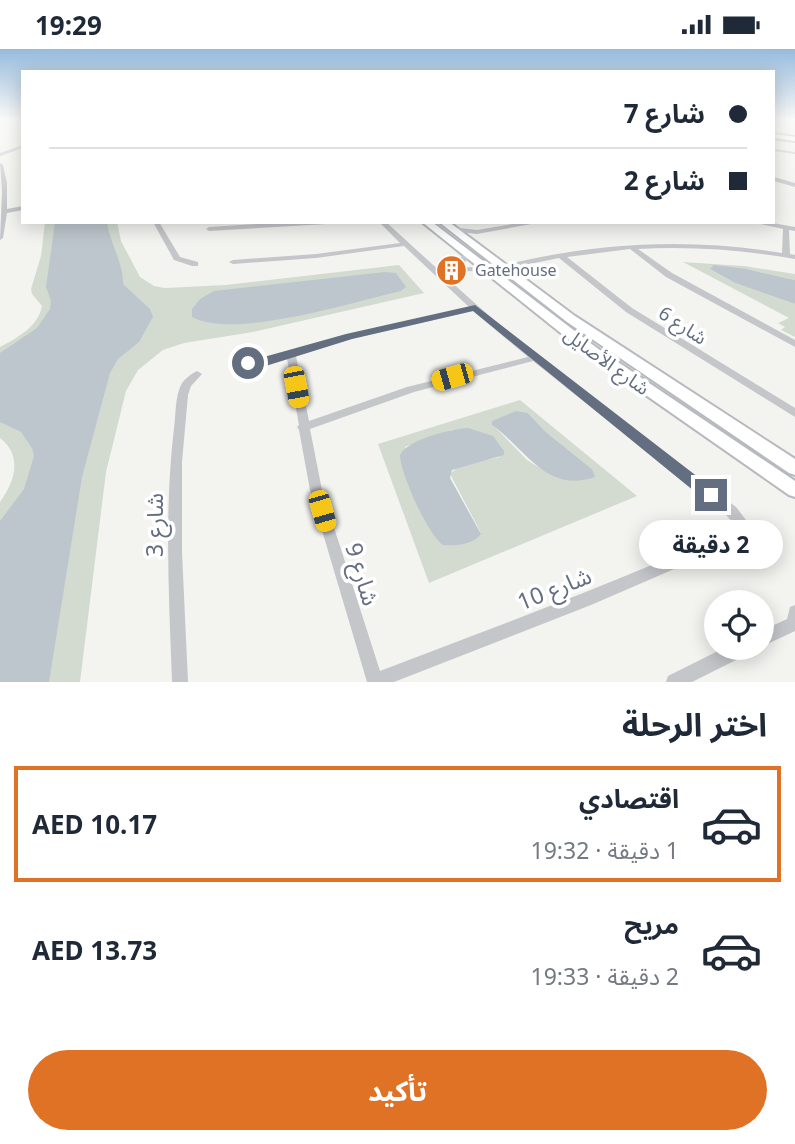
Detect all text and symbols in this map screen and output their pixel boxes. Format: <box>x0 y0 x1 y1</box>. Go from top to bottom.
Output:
text: 19:29 <box>35 7 102 43</box>
text: شارع 7 <box>624 95 705 131</box>
text: شارع 2 <box>624 162 705 198</box>
building icon: Gatehouse <box>435 253 469 287</box>
place label: Gatehouse <box>475 259 557 281</box>
street label: شارع 6 <box>653 300 712 351</box>
street label: شارع الأصايل <box>558 321 655 402</box>
route start <box>232 347 264 379</box>
car <box>429 361 476 393</box>
car <box>282 364 311 410</box>
route end <box>695 479 727 511</box>
car <box>307 488 338 534</box>
street label: شارع 3 <box>138 493 172 557</box>
callout: 2 دقيقة <box>639 520 783 569</box>
text: 2 دقيقة <box>672 528 750 560</box>
street label: شارع 9 <box>336 539 388 610</box>
street label: شارع 10 <box>512 559 596 619</box>
map controls <box>704 590 774 660</box>
button: locate <box>704 590 774 660</box>
text: اختر الرحلة <box>622 702 767 745</box>
text: اقتصادي <box>579 780 679 816</box>
icon: car <box>700 793 763 856</box>
text: AED 10.17 <box>32 806 157 842</box>
text: 1 دقيقة · 19:32 <box>531 834 679 866</box>
text: مريح <box>624 906 679 942</box>
icon: car <box>700 919 763 982</box>
text: AED 13.73 <box>32 932 157 968</box>
text: 2 دقيقة · 19:33 <box>531 960 679 992</box>
button: تأكيد <box>28 1050 767 1130</box>

